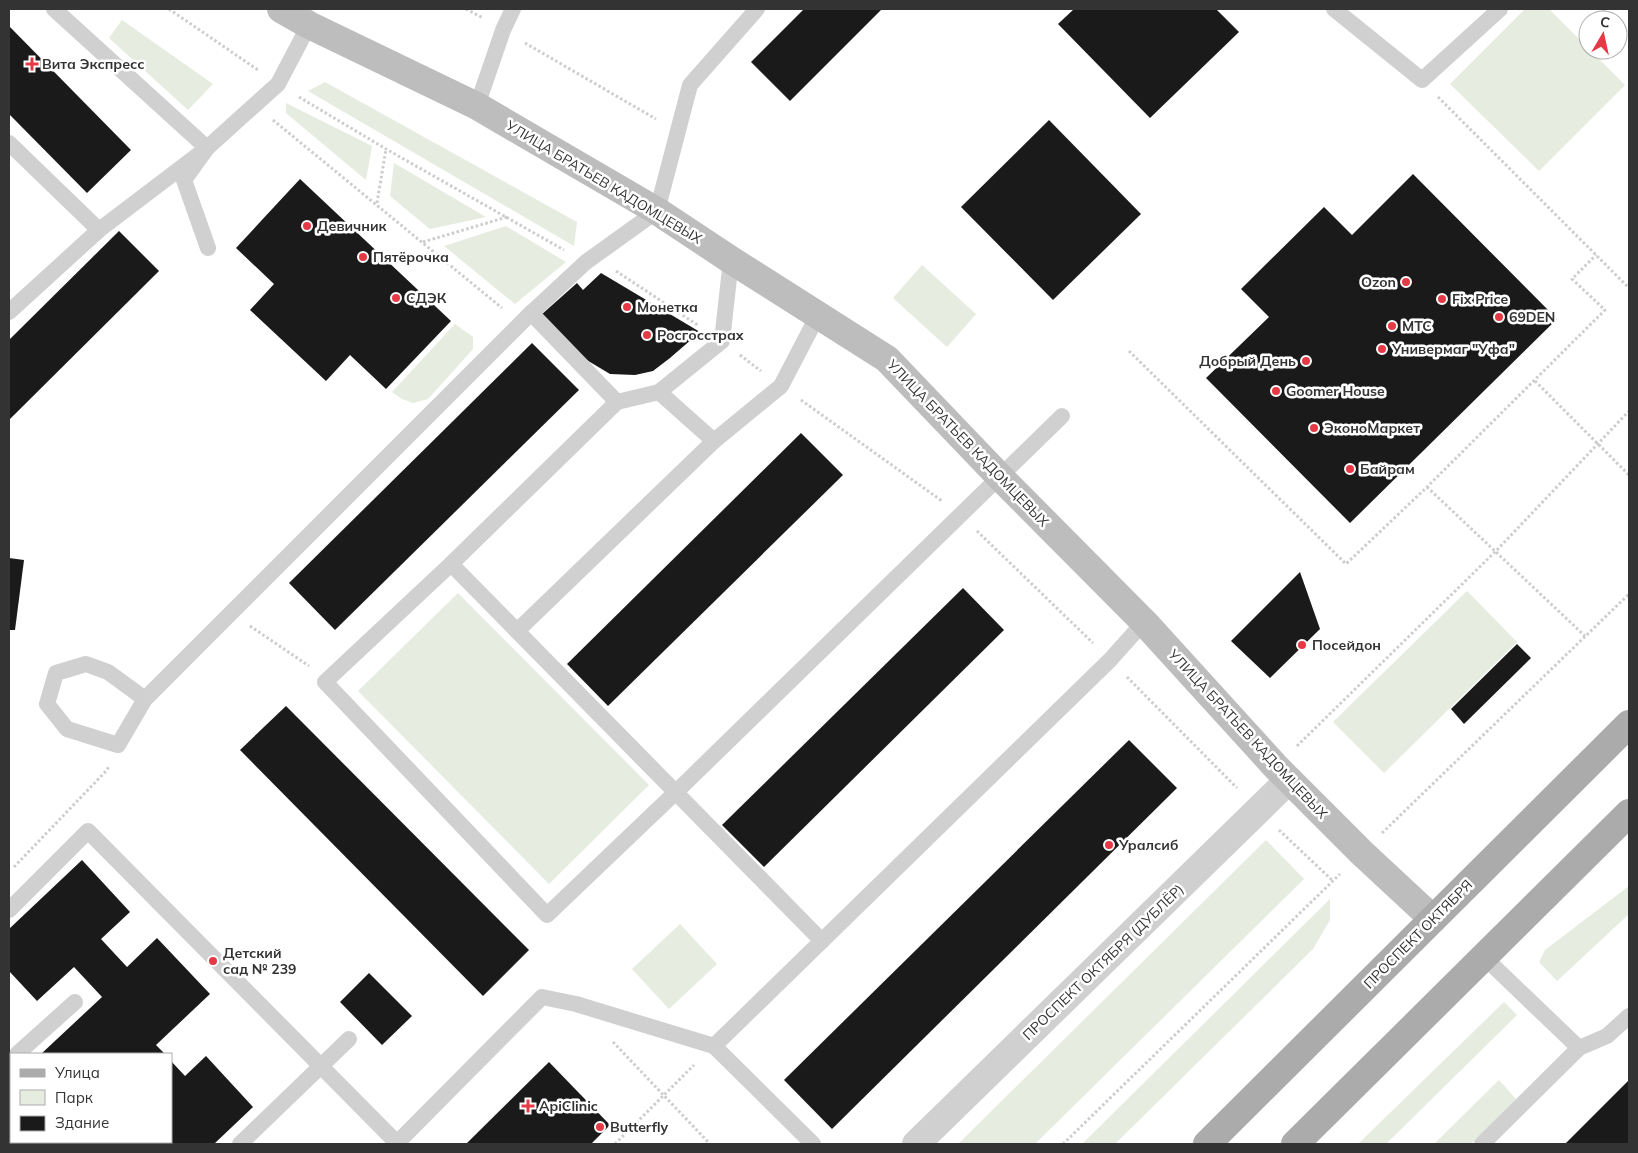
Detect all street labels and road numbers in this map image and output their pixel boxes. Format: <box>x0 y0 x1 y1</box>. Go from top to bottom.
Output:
street label: УЛИЦА БРАТЬЕВ КАДОМЦЕВЫХ <box>502 116 705 248</box>
street label: УЛИЦА БРАТЬЕВ КАДОМЦЕВЫХ <box>883 355 1053 530</box>
street label: УЛИЦА БРАТЬЕВ КАДОМЦЕВЫХ <box>1164 645 1331 823</box>
street label: ПРОСПЕКТ ОКТЯБРЯ <box>1360 876 1476 992</box>
street label: ПРОСПЕКТ ОКТЯБРЯ (ДУБЛЁР) <box>1019 880 1187 1044</box>

